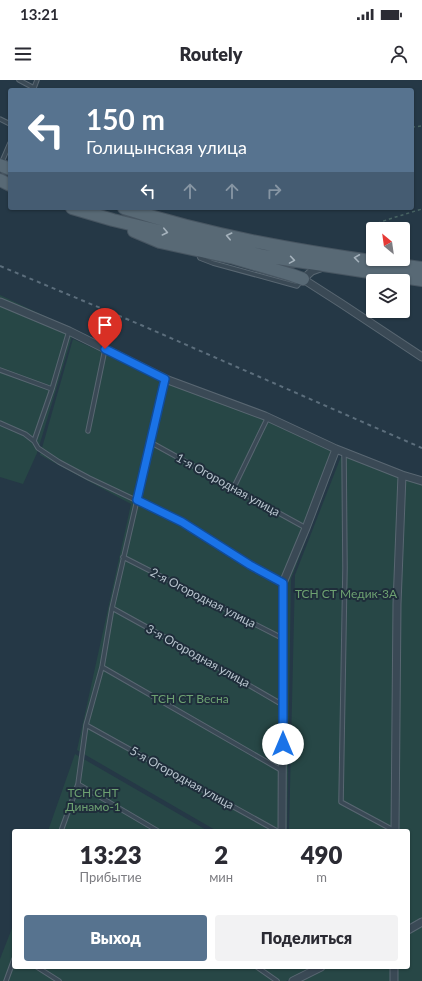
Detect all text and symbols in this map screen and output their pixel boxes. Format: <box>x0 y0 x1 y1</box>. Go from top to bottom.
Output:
text: 13:21 <box>20 5 59 23</box>
icon: menu <box>12 43 34 65</box>
text: Routely <box>180 43 242 65</box>
icon: person <box>388 43 410 65</box>
text: 150 m <box>86 102 165 136</box>
icon: left <box>20 104 72 156</box>
text: Голицынская улица <box>86 136 247 158</box>
icon: left <box>137 180 159 202</box>
icon: ahead <box>179 180 201 202</box>
icon: ahead <box>221 180 243 202</box>
icon: right <box>263 180 285 202</box>
north arrow <box>366 222 410 266</box>
map controls <box>366 222 410 318</box>
one-way arrow <box>162 228 168 236</box>
one-way arrow <box>226 233 232 241</box>
one-way arrow <box>354 254 360 263</box>
one-way arrow <box>289 255 295 264</box>
button: layers <box>366 274 410 318</box>
pin <box>88 308 122 349</box>
icon: arrive <box>94 314 116 336</box>
street label: 1-я Огородная улица <box>174 450 283 519</box>
street label: 2-я Огородная улица <box>148 564 259 631</box>
park label: ТСН СТ Медик-3А <box>295 586 398 601</box>
street label: 3-я Огородная улица <box>144 621 253 690</box>
park label: ТСН СТ Весна <box>151 691 229 706</box>
position arrow <box>262 723 304 765</box>
street label: 5-я Огородная улица <box>128 743 237 812</box>
park label: ТСН СНТ Динамо-1 <box>65 785 121 814</box>
text: 13:23 <box>80 840 142 869</box>
text: 2 <box>214 840 228 869</box>
text: 490 <box>301 840 342 869</box>
text: Прибытие <box>80 869 142 885</box>
text: мин <box>209 869 233 885</box>
text: m <box>316 869 327 885</box>
button: Выход <box>24 915 207 961</box>
button: Поделиться <box>215 915 398 961</box>

